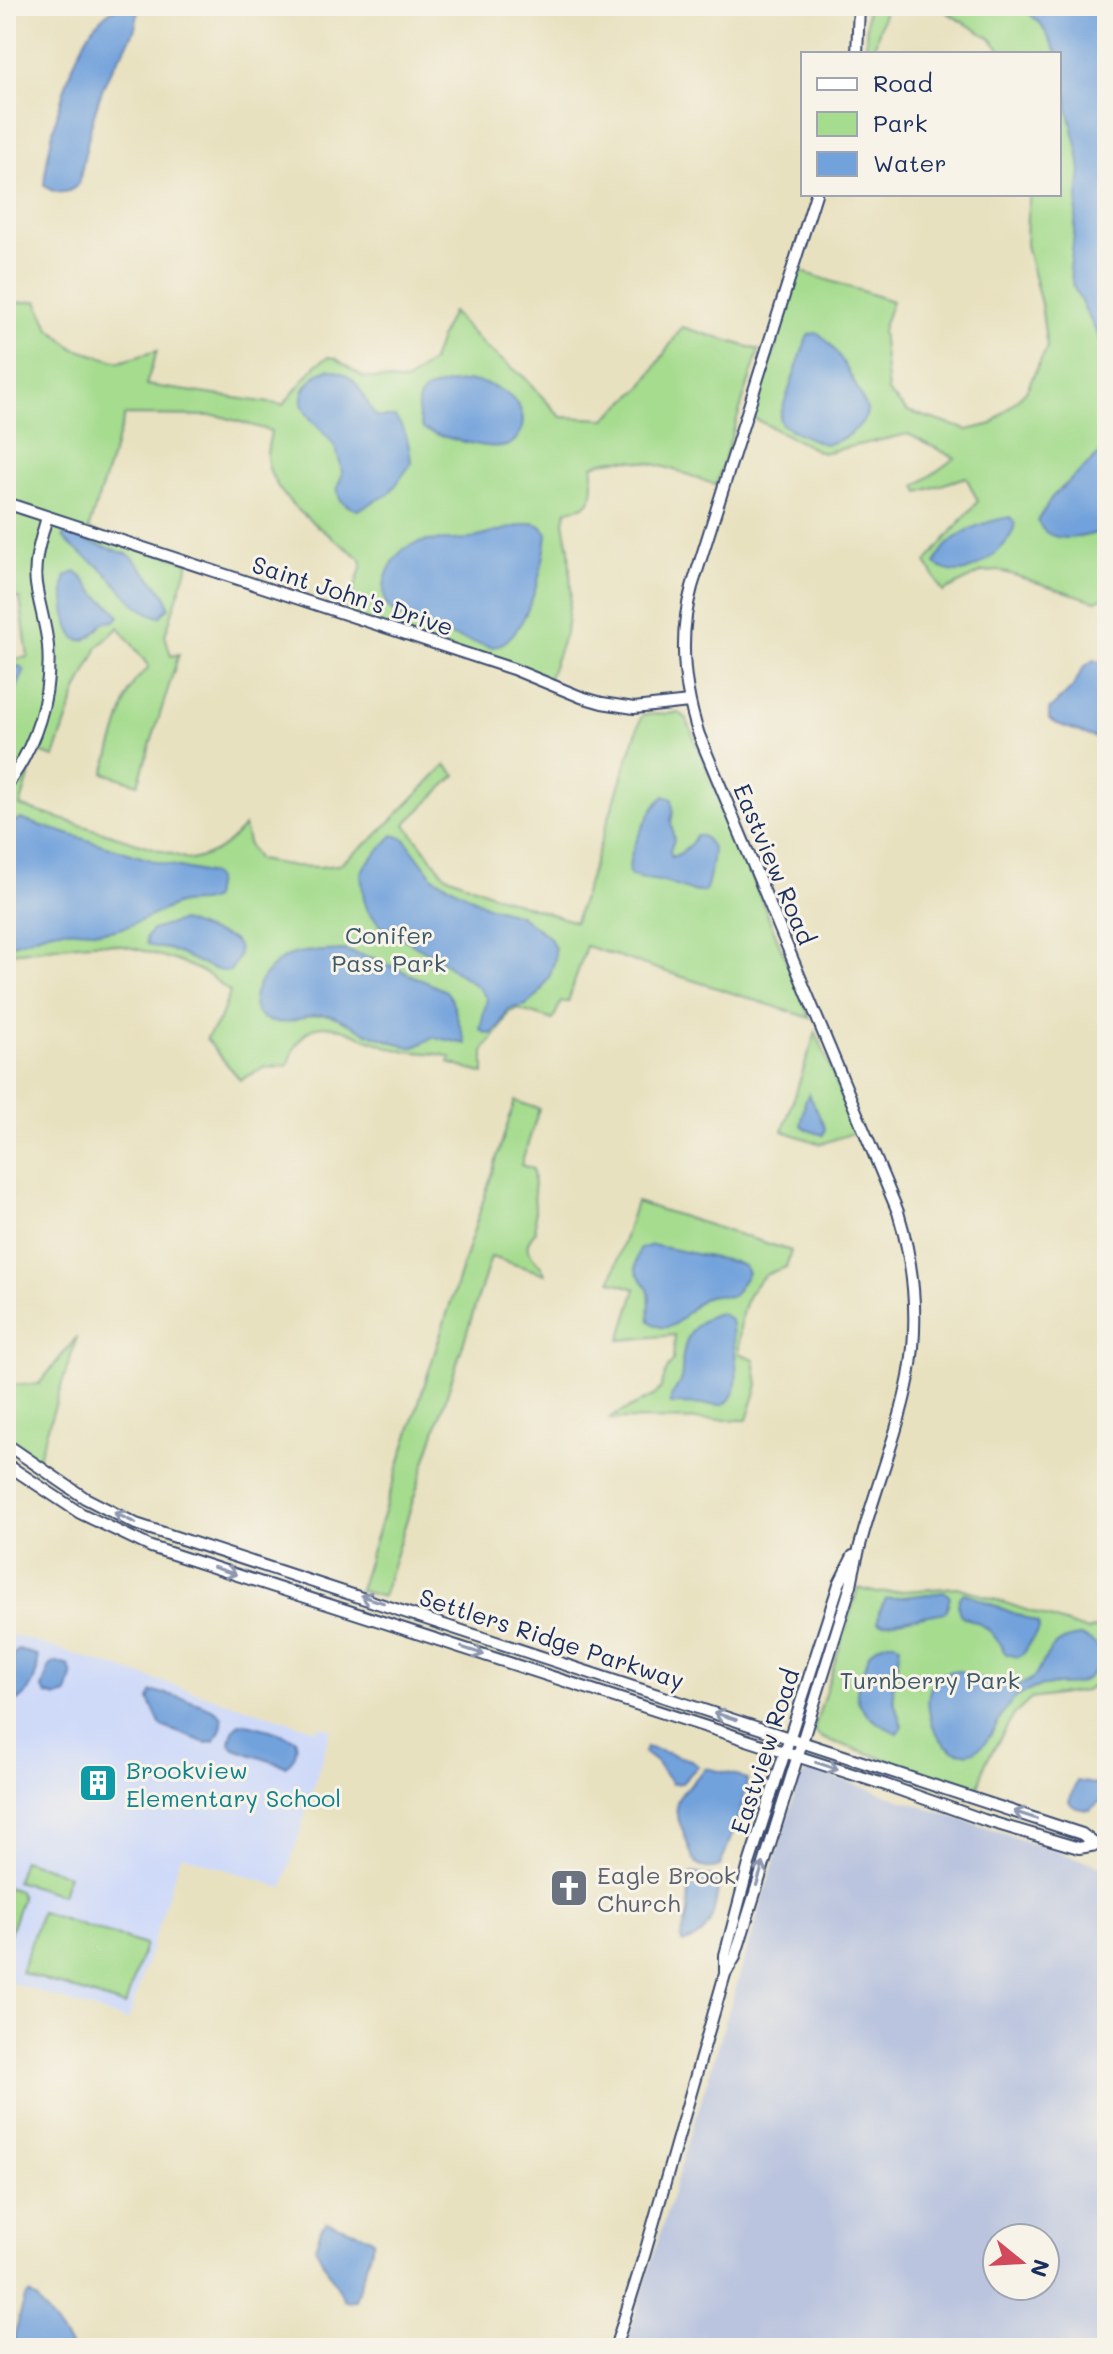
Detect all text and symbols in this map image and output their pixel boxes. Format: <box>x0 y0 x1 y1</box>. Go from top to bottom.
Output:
legend <box>801 52 1061 196</box>
text: Road <box>873 67 933 98</box>
text: Park <box>873 107 927 138</box>
text: Water <box>873 147 947 178</box>
street label: Saint John's Drive <box>249 548 457 642</box>
street label: Eastview Road <box>727 779 823 949</box>
park label: Conifer Pass Park <box>331 919 447 978</box>
one-way arrow <box>113 1510 137 1525</box>
one-way arrow <box>212 1564 238 1579</box>
street label: Settlers Ridge Parkway <box>416 1581 688 1695</box>
one-way arrow <box>359 1591 384 1606</box>
one-way arrow <box>460 1644 485 1659</box>
street label: Eastview Road <box>723 1664 805 1838</box>
park label: Turnberry Park <box>840 1664 1020 1695</box>
one-way arrow <box>713 1708 738 1723</box>
place label: Brookview Elementary School <box>126 1754 341 1813</box>
one-way arrow <box>813 1759 839 1774</box>
building icon: Brookview Elementary School <box>77 1762 119 1804</box>
one-way arrow <box>1013 1807 1038 1821</box>
place label: Eagle Brook Church <box>597 1859 736 1918</box>
one-way arrow <box>753 1861 768 1887</box>
church icon: Eagle Brook Church <box>548 1867 590 1909</box>
north arrow <box>981 2222 1061 2302</box>
text: N <box>1024 2256 1057 2281</box>

